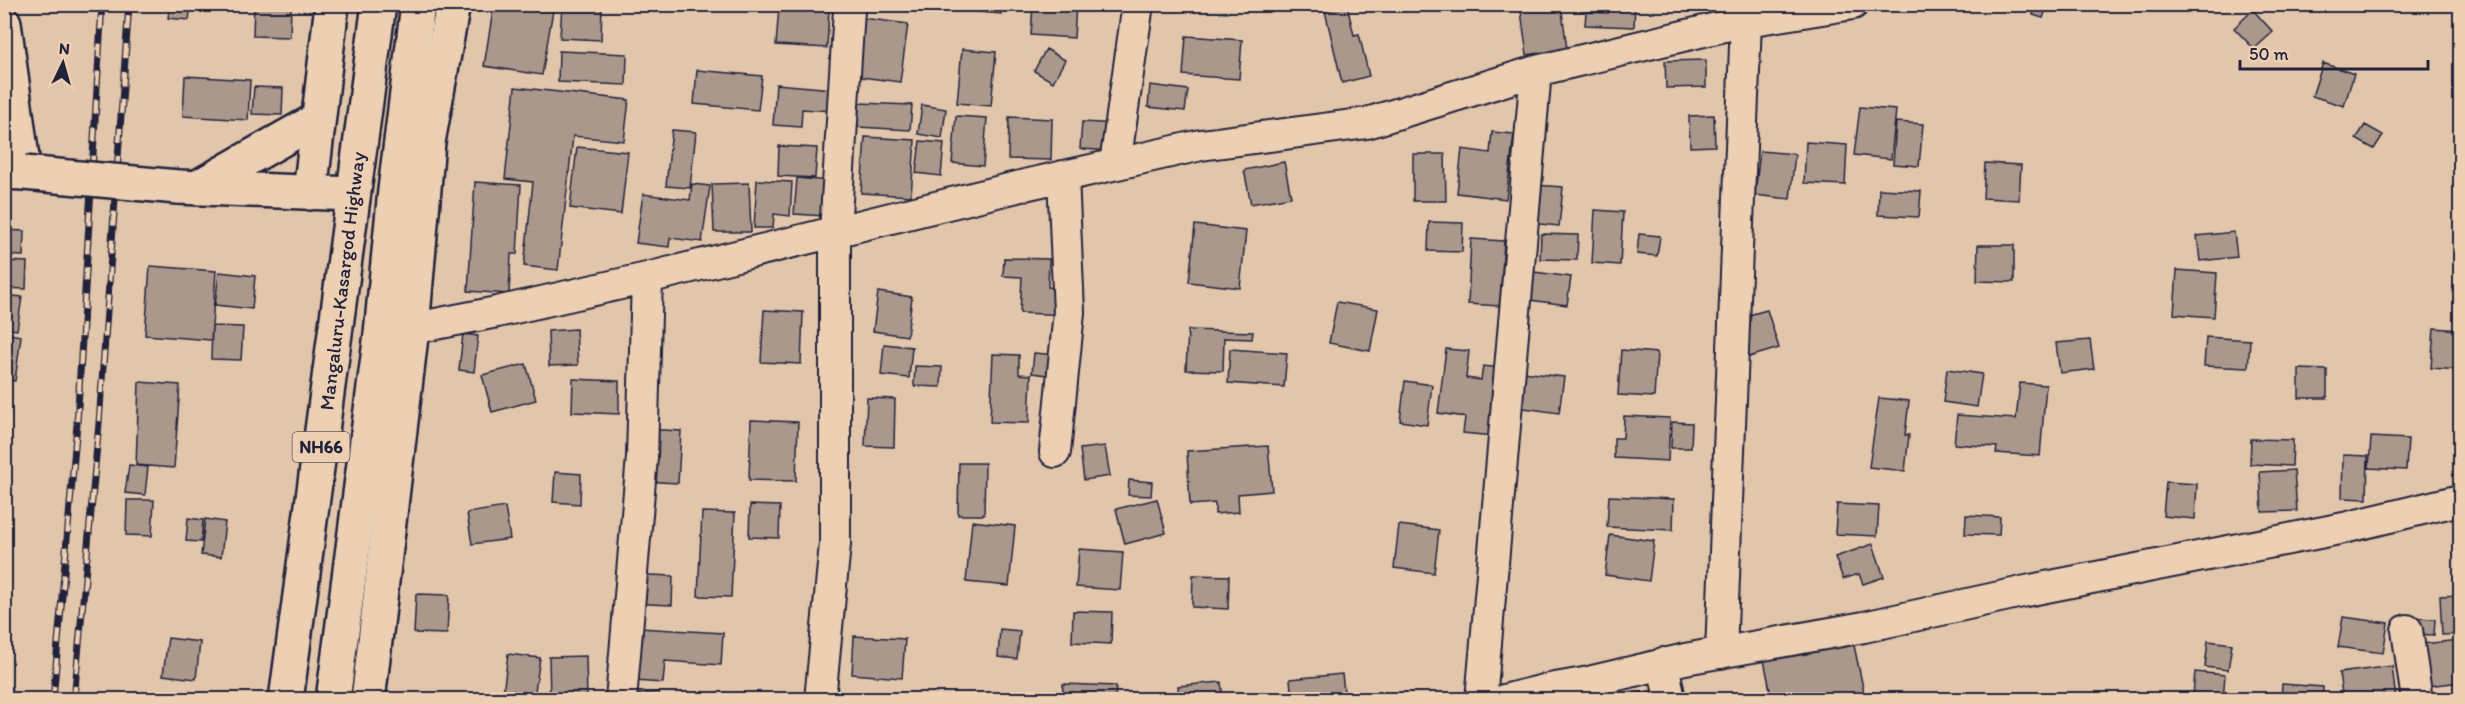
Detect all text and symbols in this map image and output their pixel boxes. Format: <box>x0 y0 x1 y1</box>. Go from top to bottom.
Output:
north arrow <box>33 33 93 93</box>
scale bar <box>2240 33 2428 71</box>
text: N <box>58 39 70 58</box>
text: 50 m <box>2249 43 2289 65</box>
street label: Mangaluru-Kasargod Highway <box>314 150 370 412</box>
road number: NH66 <box>292 432 350 462</box>

